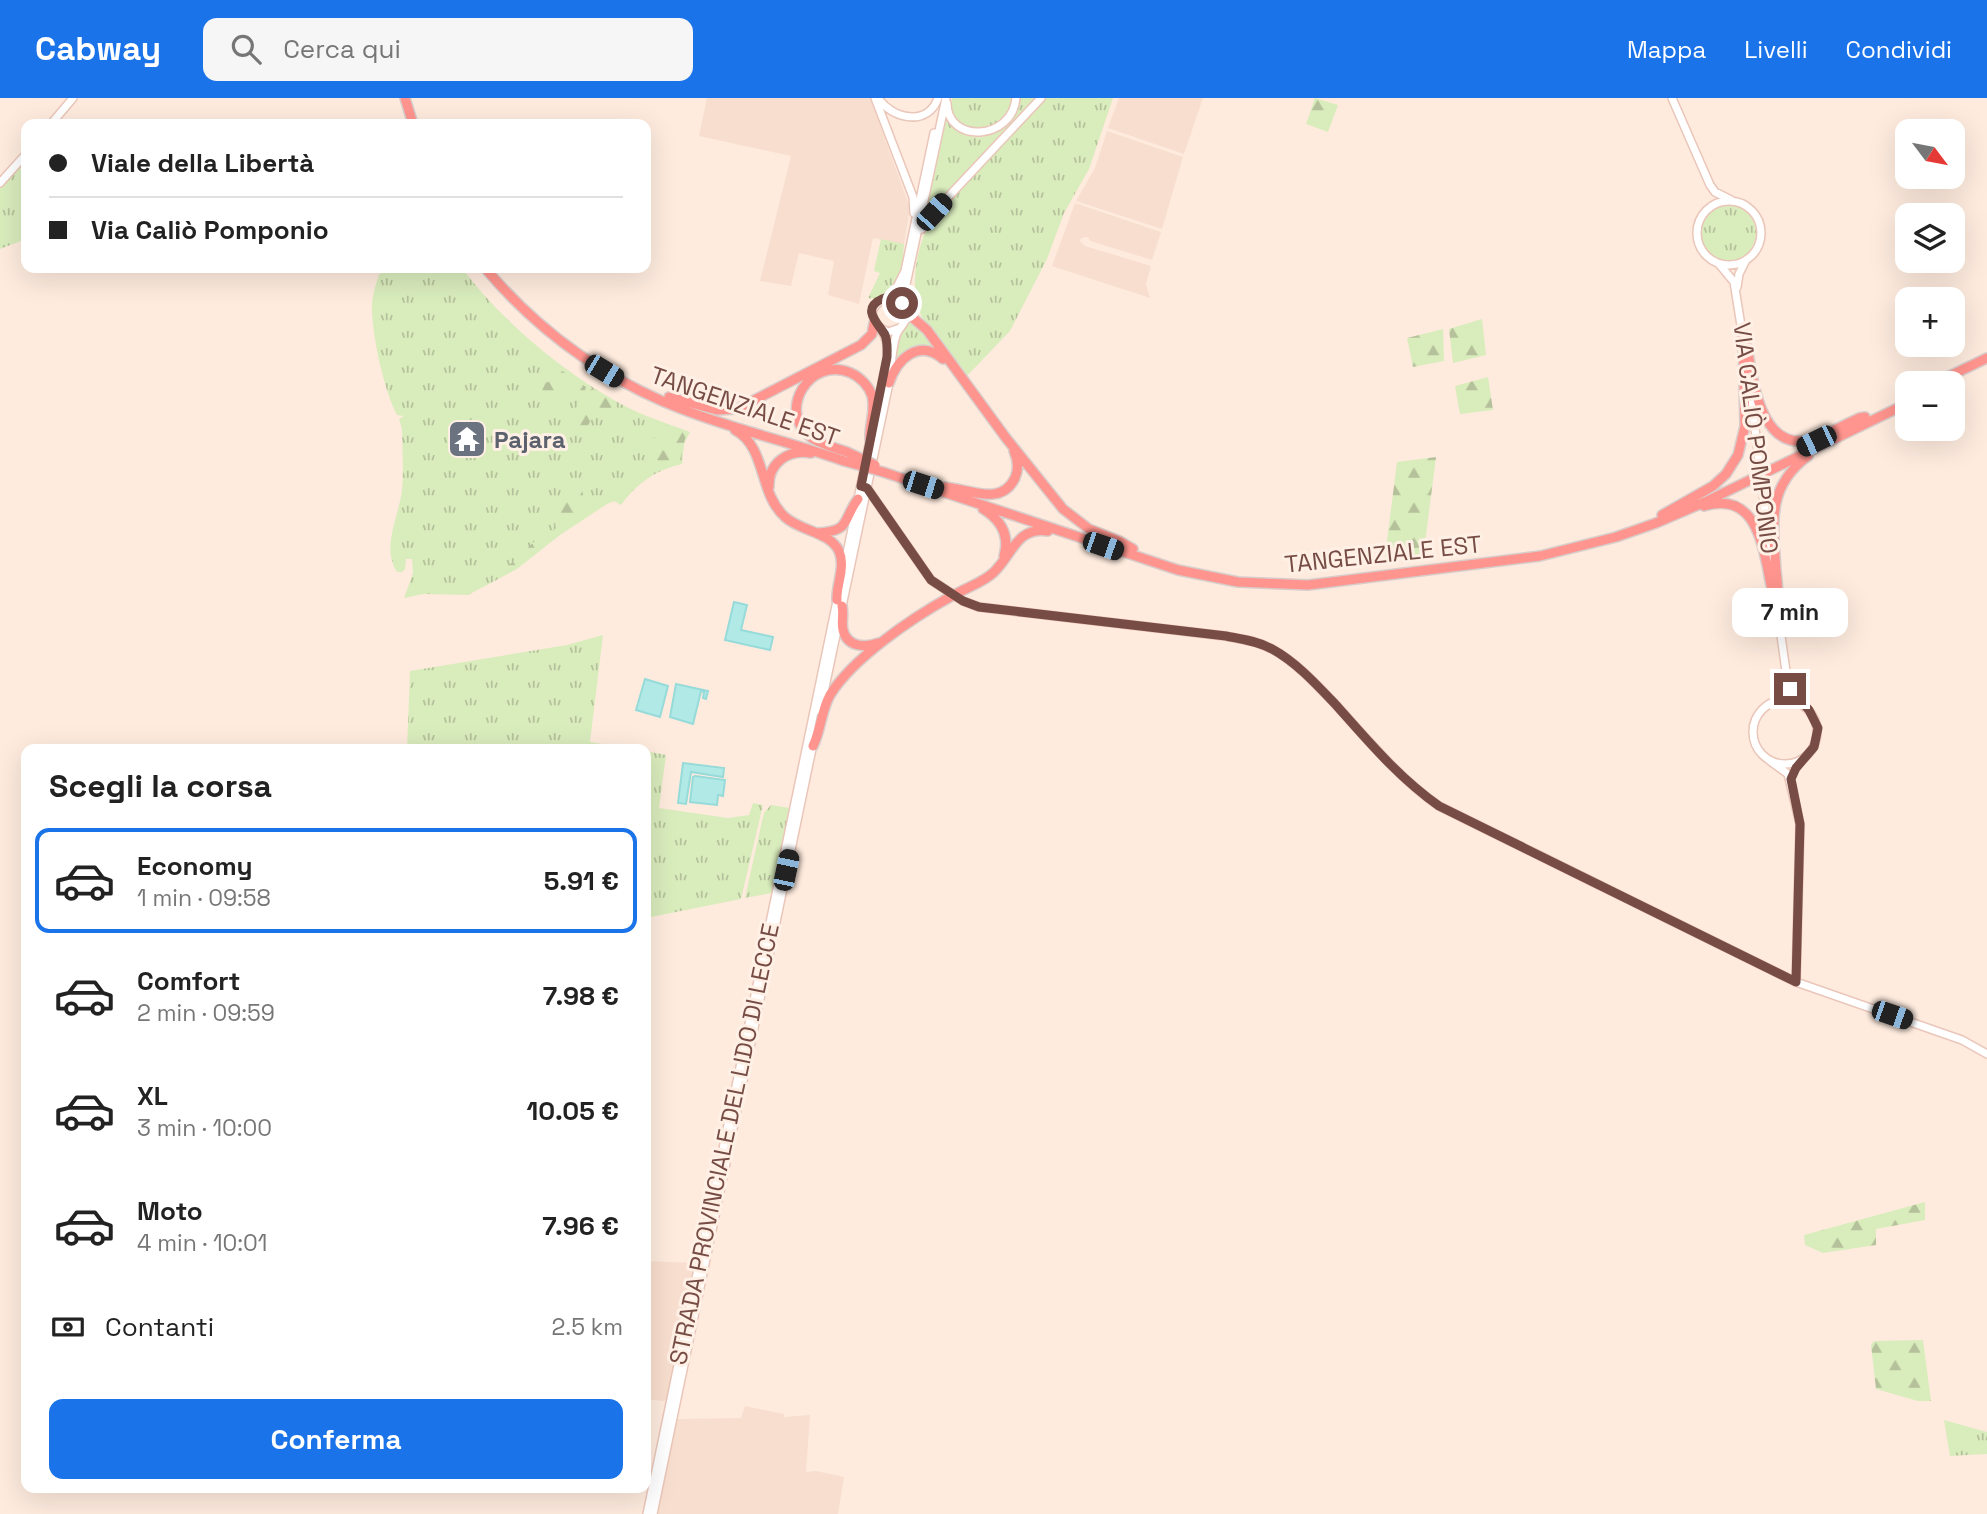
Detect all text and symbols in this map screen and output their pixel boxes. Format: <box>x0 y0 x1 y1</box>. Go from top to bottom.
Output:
search box <box>203 18 693 81</box>
text: Cabway <box>35 28 161 70</box>
icon: search <box>227 30 265 68</box>
text: Cerca qui <box>283 32 401 66</box>
text: Mappa <box>1627 34 1706 65</box>
text: Livelli <box>1744 34 1808 65</box>
text: Condividi <box>1846 34 1952 65</box>
north arrow <box>1895 119 1965 189</box>
map controls <box>1895 119 1965 441</box>
text: Viale della Libertà <box>91 146 314 180</box>
car <box>913 189 956 235</box>
button: layers <box>1895 203 1965 273</box>
text: Via Caliò Pomponio <box>91 213 329 247</box>
route start <box>886 287 918 319</box>
button: + <box>1895 287 1965 357</box>
street label: VIA CALIÒ POMPONIO <box>1726 321 1786 555</box>
car <box>581 351 628 391</box>
street label: TANGENZIALE EST <box>646 359 844 453</box>
button: − <box>1895 371 1965 441</box>
temple icon: Pajara <box>446 418 488 460</box>
car <box>1793 422 1840 460</box>
place label: Pajara <box>494 424 566 455</box>
car <box>900 469 947 501</box>
street label: TANGENZIALE EST <box>1283 528 1483 580</box>
car <box>1080 529 1127 563</box>
callout: 7 min <box>1732 588 1848 636</box>
text: 7 min <box>1761 597 1819 627</box>
route end <box>1774 673 1806 705</box>
text: Scegli la corsa <box>49 766 272 806</box>
car <box>772 847 801 893</box>
icon: car <box>53 849 116 912</box>
text: Economy <box>137 849 253 883</box>
text: 5.91 € <box>544 864 619 898</box>
text: 1 min · 09:58 <box>137 883 271 913</box>
street label: STRADA PROVINCIALE DEL LIDO DI LECCE <box>662 921 786 1367</box>
icon: car <box>53 964 116 1027</box>
text: Comfort <box>137 964 240 998</box>
text: 7.98 € <box>543 979 619 1013</box>
text: 2 min · 09:59 <box>137 998 275 1028</box>
car <box>1869 998 1916 1032</box>
icon: car <box>53 1079 116 1142</box>
text: XL <box>137 1079 168 1113</box>
text: 10.05 € <box>527 1094 619 1128</box>
text: 3 min · 10:00 <box>137 1113 272 1143</box>
icon: car <box>53 1194 116 1257</box>
text: Moto <box>137 1194 203 1228</box>
text: 7.96 € <box>542 1209 619 1243</box>
text: 4 min · 10:01 <box>137 1228 267 1258</box>
icon: cash <box>49 1308 87 1346</box>
text: Contanti <box>105 1310 214 1344</box>
text: 2.5 km <box>551 1312 623 1342</box>
button: Conferma <box>49 1399 623 1479</box>

